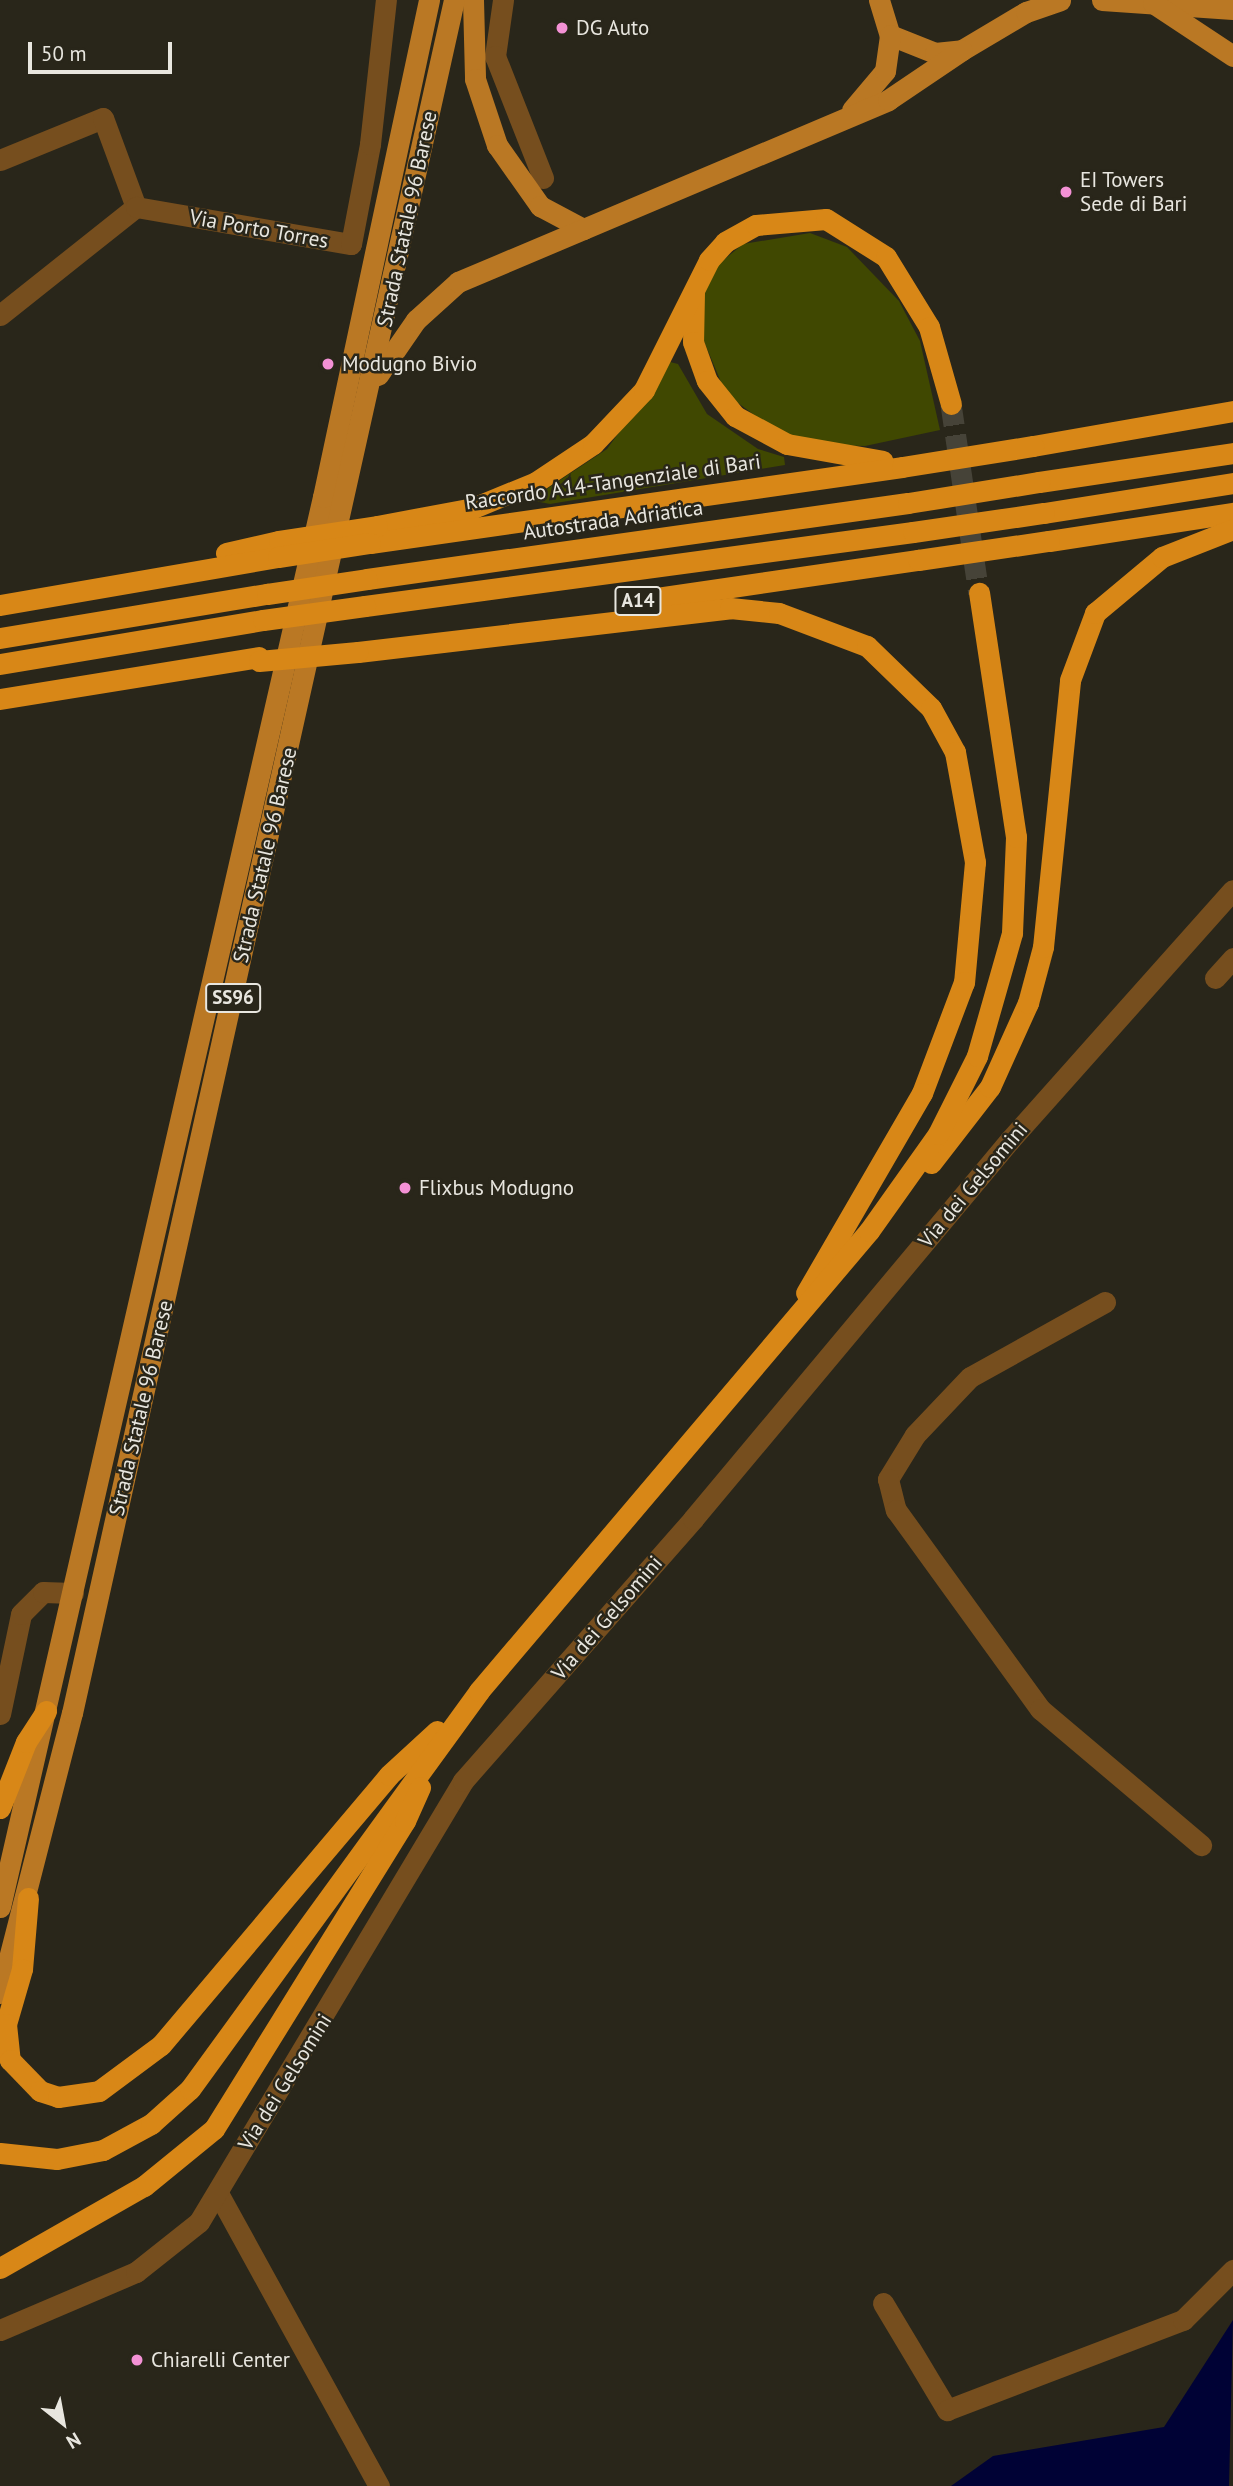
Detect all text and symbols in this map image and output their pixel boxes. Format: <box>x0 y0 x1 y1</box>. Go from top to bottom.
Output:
place label: DG Auto <box>576 15 650 41</box>
marker: DG Auto <box>554 20 570 36</box>
scale bar <box>32 28 175 72</box>
text: 50 m <box>41 40 87 67</box>
street label: Strada Statale 96 Barese <box>372 109 442 329</box>
place label: EI Towers Sede di Bari <box>1080 167 1187 217</box>
marker: EI Towers Sede di Bari <box>1058 184 1074 200</box>
street label: Via Porto Torres <box>187 204 331 254</box>
place label: Modugno Bivio <box>342 351 477 377</box>
marker: Modugno Bivio <box>320 356 336 372</box>
street label: Raccordo A14-Tangenziale di Bari <box>463 449 763 515</box>
street label: Autostrada Adriatica <box>521 495 705 545</box>
road number: A14 <box>614 586 662 616</box>
street label: Strada Statale 96 Barese <box>228 745 302 965</box>
road number: SS96 <box>205 982 261 1014</box>
street label: Via dei Gelsomini <box>913 1117 1033 1253</box>
place label: Flixbus Modugno <box>419 1175 574 1201</box>
marker: Flixbus Modugno <box>397 1180 413 1196</box>
street label: Strada Statale 96 Barese <box>104 1298 178 1518</box>
street label: Via dei Gelsomini <box>546 1551 668 1685</box>
street label: Via dei Gelsomini <box>233 2009 337 2155</box>
place label: Chiarelli Center <box>151 2347 290 2373</box>
marker: Chiarelli Center <box>129 2352 145 2368</box>
north arrow <box>28 2388 98 2458</box>
text: N <box>62 2427 85 2454</box>

